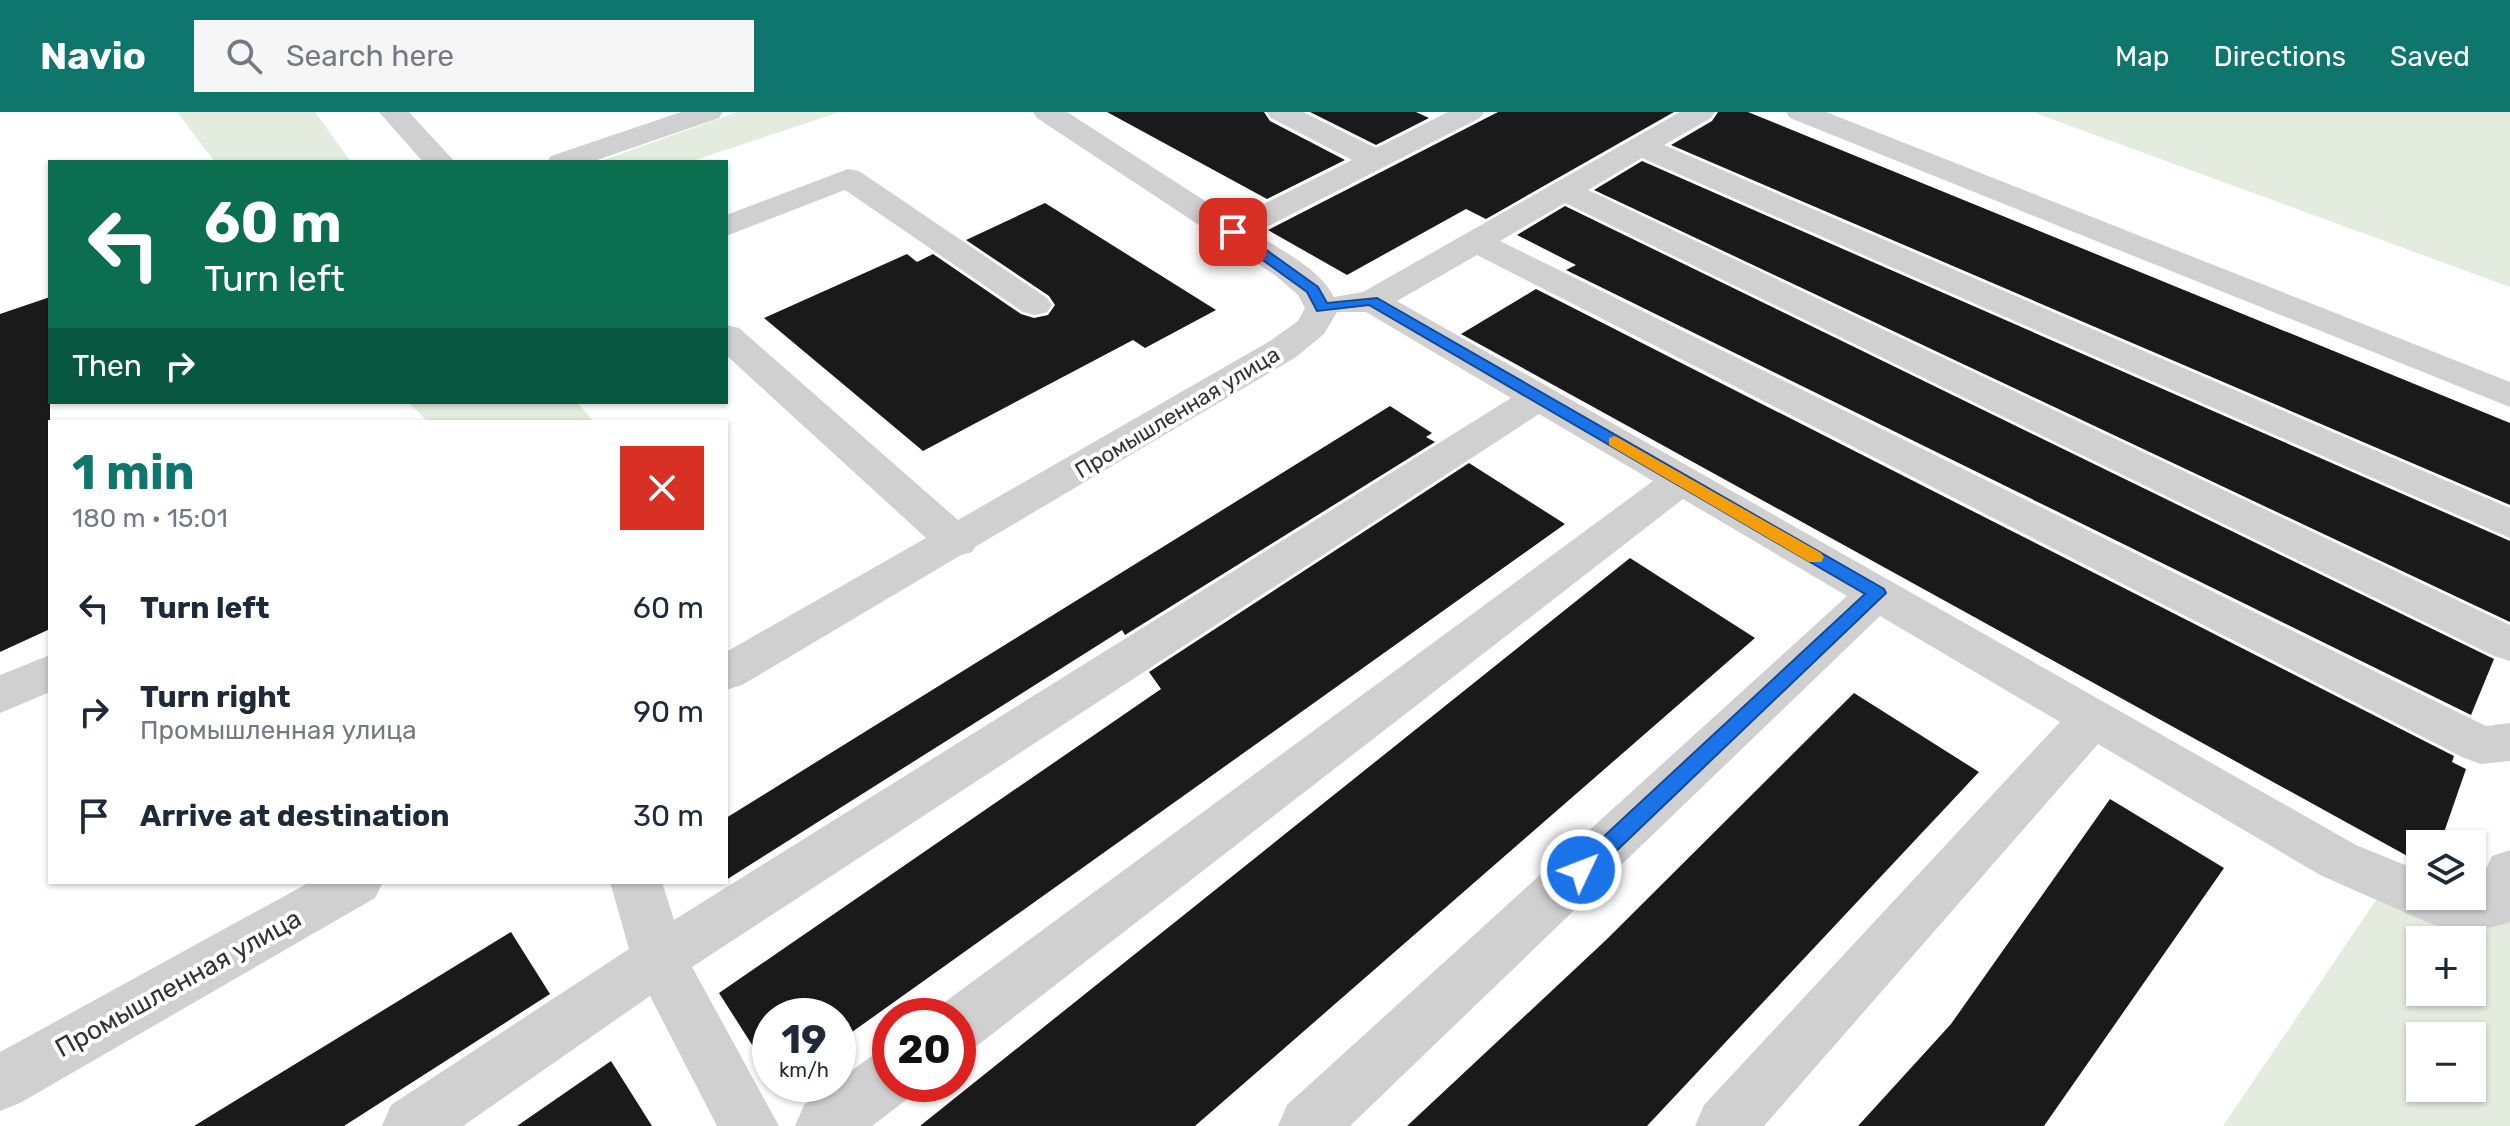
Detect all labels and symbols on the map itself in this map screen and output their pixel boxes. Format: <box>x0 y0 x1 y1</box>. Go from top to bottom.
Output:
pin <box>1199 198 1267 266</box>
street label: Промышленная улица <box>1070 341 1285 484</box>
position arrow <box>1539 828 1623 912</box>
street label: Промышленная улица <box>50 903 307 1064</box>
speed limit sign: 20 <box>872 998 976 1102</box>

